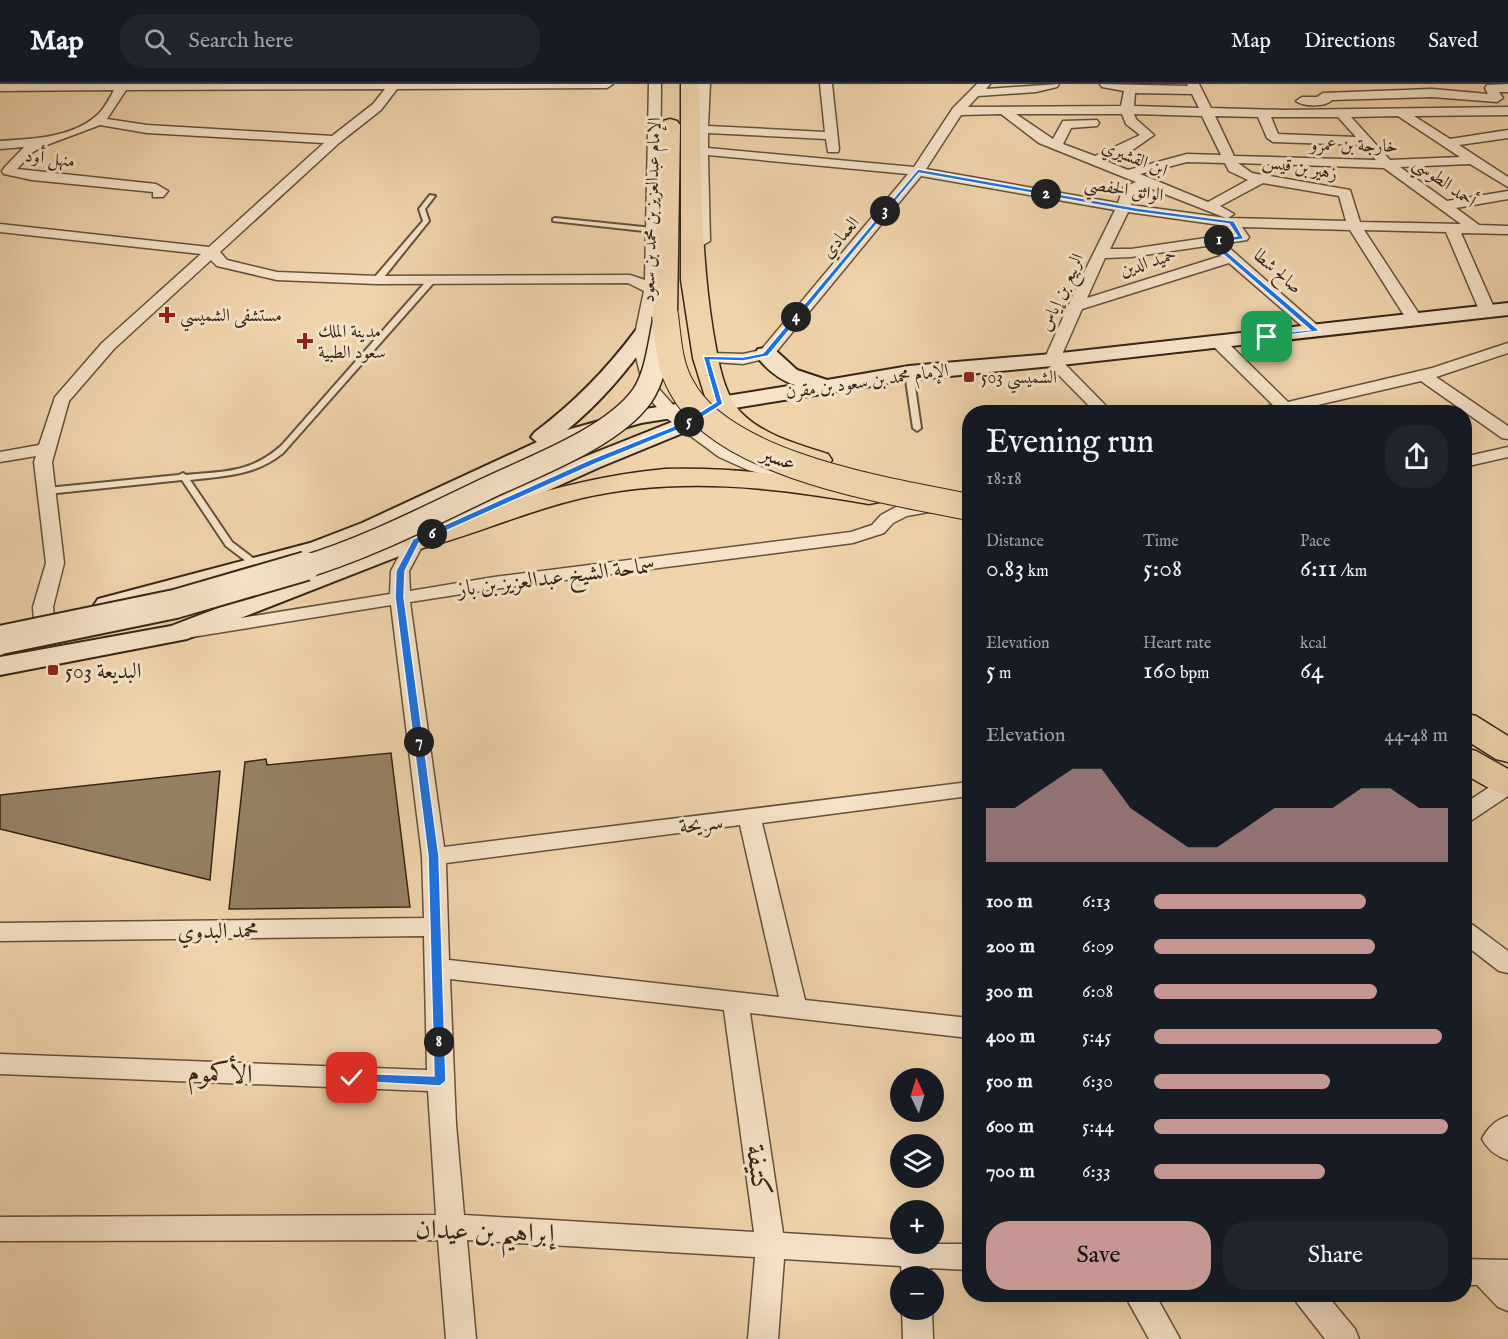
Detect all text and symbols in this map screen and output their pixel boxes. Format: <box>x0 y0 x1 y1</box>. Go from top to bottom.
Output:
search box <box>120 14 540 68</box>
text: Map <box>30 24 84 59</box>
icon: search <box>141 25 174 58</box>
text: Search here <box>189 27 293 55</box>
text: Map <box>1231 28 1271 55</box>
text: Directions <box>1304 28 1395 55</box>
text: Saved <box>1428 28 1478 55</box>
street label: الإمام عبدالعزيز بن محمد بن سعود <box>638 117 670 303</box>
street label: خارجة بن عمرو <box>1308 134 1398 159</box>
street label: ابن القشيري <box>1097 136 1171 185</box>
street label: منهل أود <box>23 142 77 174</box>
street label: أحمد الطوسي <box>1406 150 1483 217</box>
street label: زهير بن قيس <box>1260 151 1339 186</box>
street label: الواثق الحفصي <box>1082 173 1165 212</box>
pin: 2 <box>1031 179 1061 209</box>
text: 2 <box>1042 184 1050 204</box>
pin: 3 <box>870 196 900 226</box>
text: 3 <box>882 201 888 221</box>
street label: العمادي <box>817 212 867 265</box>
pin: 1 <box>1204 225 1234 255</box>
text: 1 <box>1216 230 1222 250</box>
street label: حميد الدين <box>1117 244 1179 283</box>
street label: صالح شطا <box>1246 245 1306 302</box>
street label: الربيع بن إياس <box>1034 250 1093 336</box>
pin: 4 <box>781 302 811 332</box>
place label: مستشفى الشميسي <box>180 305 282 332</box>
marker: مستشفى الشميسي <box>158 306 176 324</box>
text: 4 <box>792 307 800 327</box>
pin <box>1241 311 1292 362</box>
icon: arrive <box>1250 320 1283 353</box>
place label: مدينة الملك سعود الطبية <box>318 321 386 365</box>
marker: مدينة الملك سعود الطبية <box>296 332 314 350</box>
street label: الإمام محمد بن سعود بن مقرن <box>784 360 951 408</box>
place label: الشميسي 503 <box>981 367 1057 394</box>
marker: الشميسي 503 <box>962 370 976 384</box>
pin: 5 <box>674 407 704 437</box>
text: 5 <box>686 412 692 432</box>
text: Evening run <box>986 422 1154 464</box>
button: share <box>1385 425 1448 488</box>
street label: عسير <box>755 439 800 478</box>
text: 18:18 <box>986 466 1022 491</box>
pin: 6 <box>417 519 447 549</box>
text: 6 <box>429 524 435 544</box>
text: Distance <box>986 532 1044 552</box>
text: Time <box>1143 532 1179 552</box>
text: Pace <box>1300 532 1330 552</box>
street label: سماحة الشيخ عبدالعزيز بن باز <box>454 552 657 608</box>
text: 0.83 <box>986 552 1024 585</box>
text: 5:08 <box>1143 552 1182 585</box>
text: 6:11 <box>1300 552 1337 585</box>
text: km <box>1024 562 1049 582</box>
text: /km <box>1337 562 1367 582</box>
text: Elevation <box>986 634 1049 654</box>
text: Heart rate <box>1143 634 1211 654</box>
text: kcal <box>1300 634 1327 654</box>
text: 5 <box>986 654 995 687</box>
text: 160 <box>1143 654 1176 687</box>
text: 64 <box>1300 654 1324 687</box>
place label: البديعة 503 <box>65 658 142 686</box>
marker: البديعة 503 <box>46 663 60 677</box>
text: m <box>995 664 1011 684</box>
text: bpm <box>1176 664 1209 684</box>
text: Elevation <box>986 723 1065 748</box>
text: 44–48 m <box>1384 723 1448 748</box>
pin: 7 <box>404 727 434 757</box>
text: 7 <box>415 732 423 752</box>
street label: سريحة <box>678 808 725 842</box>
text: 100 m <box>986 889 1033 914</box>
text: 6:13 <box>1082 889 1111 914</box>
street label: محمد البدوي <box>177 917 259 949</box>
text: 200 m <box>986 934 1035 959</box>
text: 6:09 <box>1082 934 1114 959</box>
text: 300 m <box>986 979 1033 1004</box>
text: 6:08 <box>1082 979 1113 1004</box>
text: 400 m <box>986 1024 1035 1049</box>
text: 5:45 <box>1082 1024 1112 1049</box>
pin: 8 <box>424 1027 454 1057</box>
text: 8 <box>436 1032 442 1052</box>
street label: الأكموم <box>187 1052 253 1097</box>
pin <box>326 1052 377 1103</box>
icon: check <box>335 1061 368 1094</box>
north arrow <box>890 1068 944 1122</box>
map controls <box>890 1068 944 1320</box>
text: 500 m <box>986 1069 1033 1094</box>
text: 6:30 <box>1082 1069 1113 1094</box>
text: 600 m <box>986 1114 1034 1139</box>
text: 5:44 <box>1082 1114 1114 1139</box>
button: layers <box>890 1134 944 1188</box>
street label: كتيفة <box>737 1142 777 1198</box>
text: 700 m <box>986 1159 1035 1184</box>
text: 6:33 <box>1082 1159 1111 1184</box>
button: + <box>890 1200 944 1254</box>
street label: إبراهيم بن عيدان <box>414 1214 557 1260</box>
button: Save <box>986 1221 1211 1290</box>
button: Share <box>1223 1221 1448 1290</box>
button: − <box>890 1266 944 1320</box>

